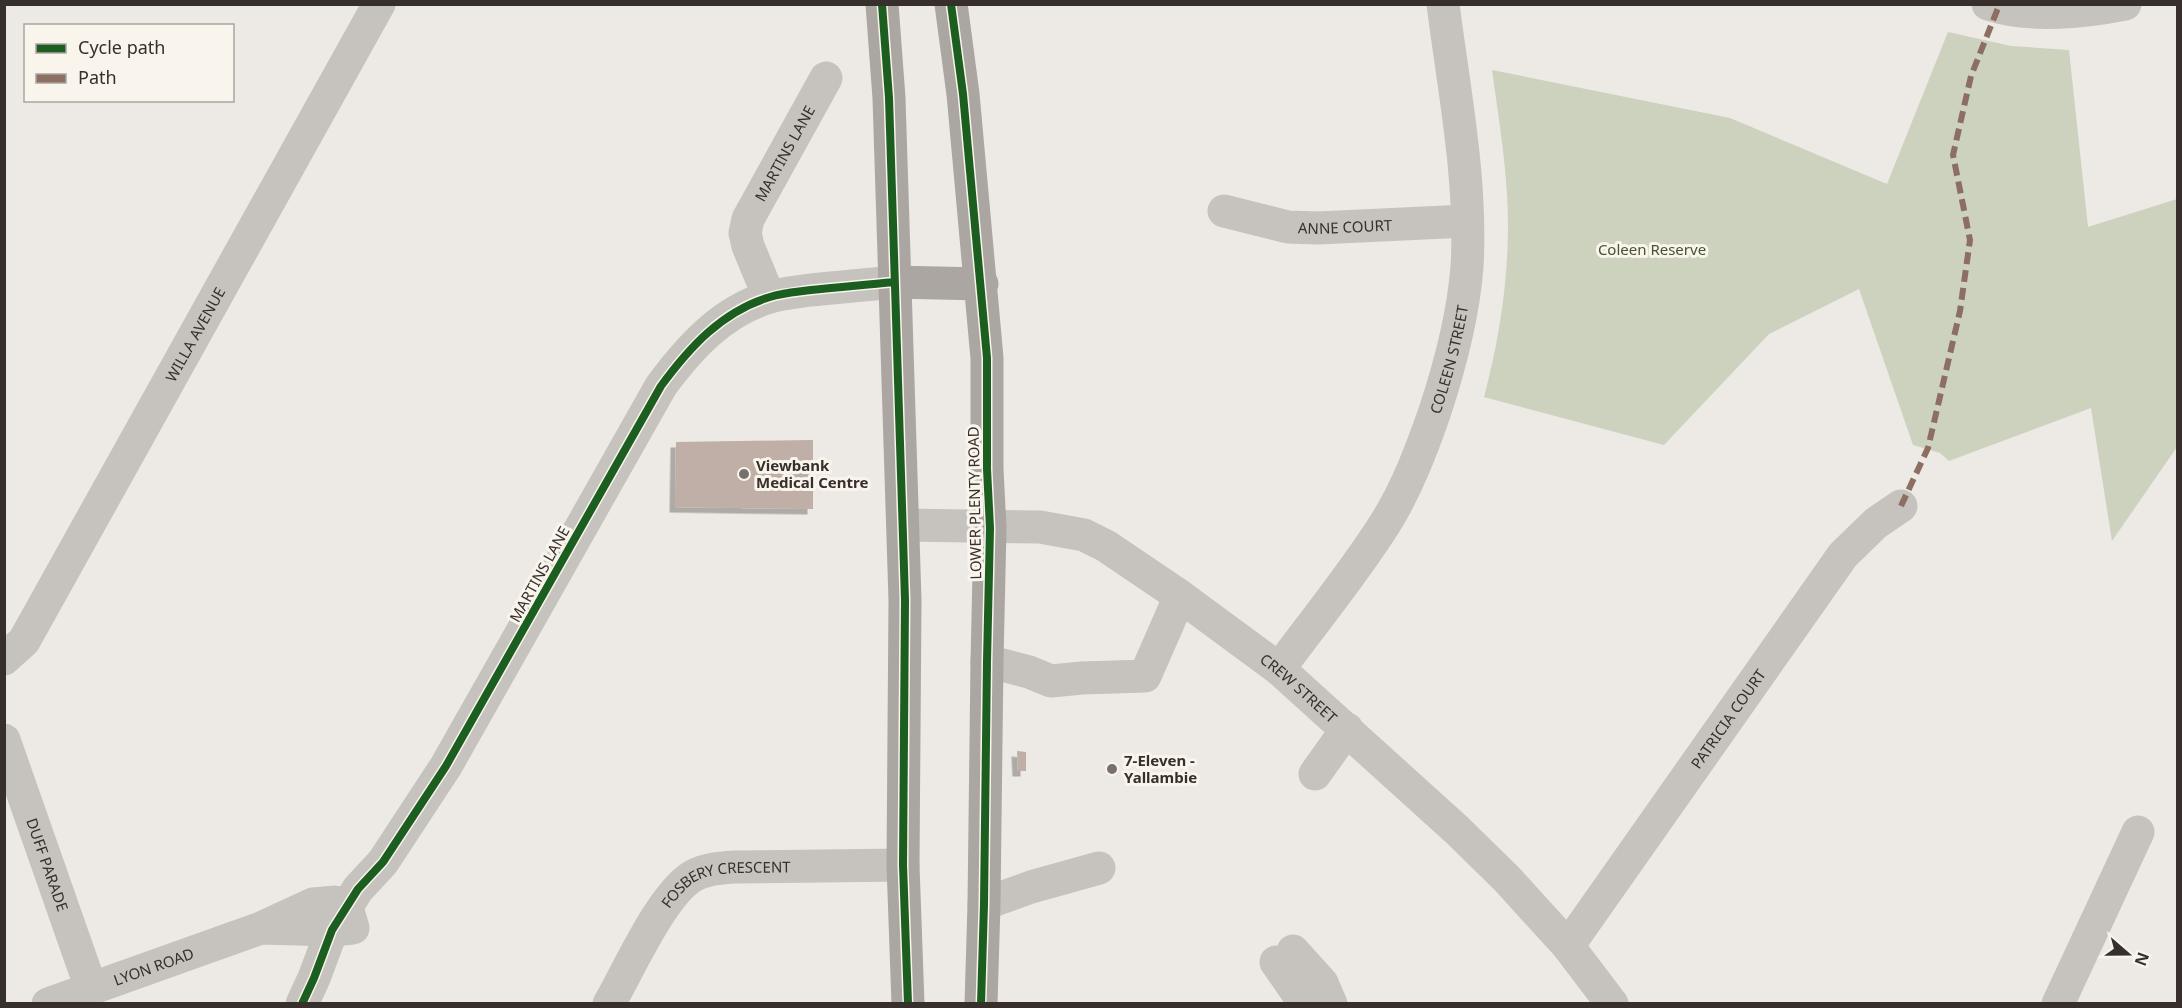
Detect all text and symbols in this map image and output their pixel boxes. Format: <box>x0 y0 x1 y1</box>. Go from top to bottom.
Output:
legend <box>24 24 234 102</box>
text: Cycle path <box>78 35 165 59</box>
text: Path <box>78 65 117 89</box>
street label: MARTINS LANE <box>750 102 819 205</box>
street label: ANNE COURT <box>1298 215 1393 238</box>
park label: Coleen Reserve <box>1598 239 1706 259</box>
street label: WILLA AVENUE <box>161 283 229 385</box>
street label: COLEEN STREET <box>1425 303 1472 416</box>
street label: LOWER PLENTY ROAD <box>963 426 985 580</box>
place label: Viewbank Medical Centre <box>756 455 868 492</box>
marker: Viewbank Medical Centre <box>737 467 751 481</box>
street label: MARTINS LANE <box>504 523 574 625</box>
street label: CREW STREET <box>1256 649 1342 727</box>
street label: PATRICIA COURT <box>1686 664 1770 772</box>
place label: 7-Eleven - Yallambie <box>1124 750 1197 787</box>
marker: 7-Eleven - Yallambie <box>1105 762 1119 776</box>
street label: DUFF PARADE <box>22 815 73 914</box>
street label: FOSBERY CRESCENT <box>656 856 791 912</box>
north arrow <box>2098 924 2158 984</box>
street label: LYON ROAD <box>111 943 196 990</box>
text: N <box>2130 949 2155 969</box>

